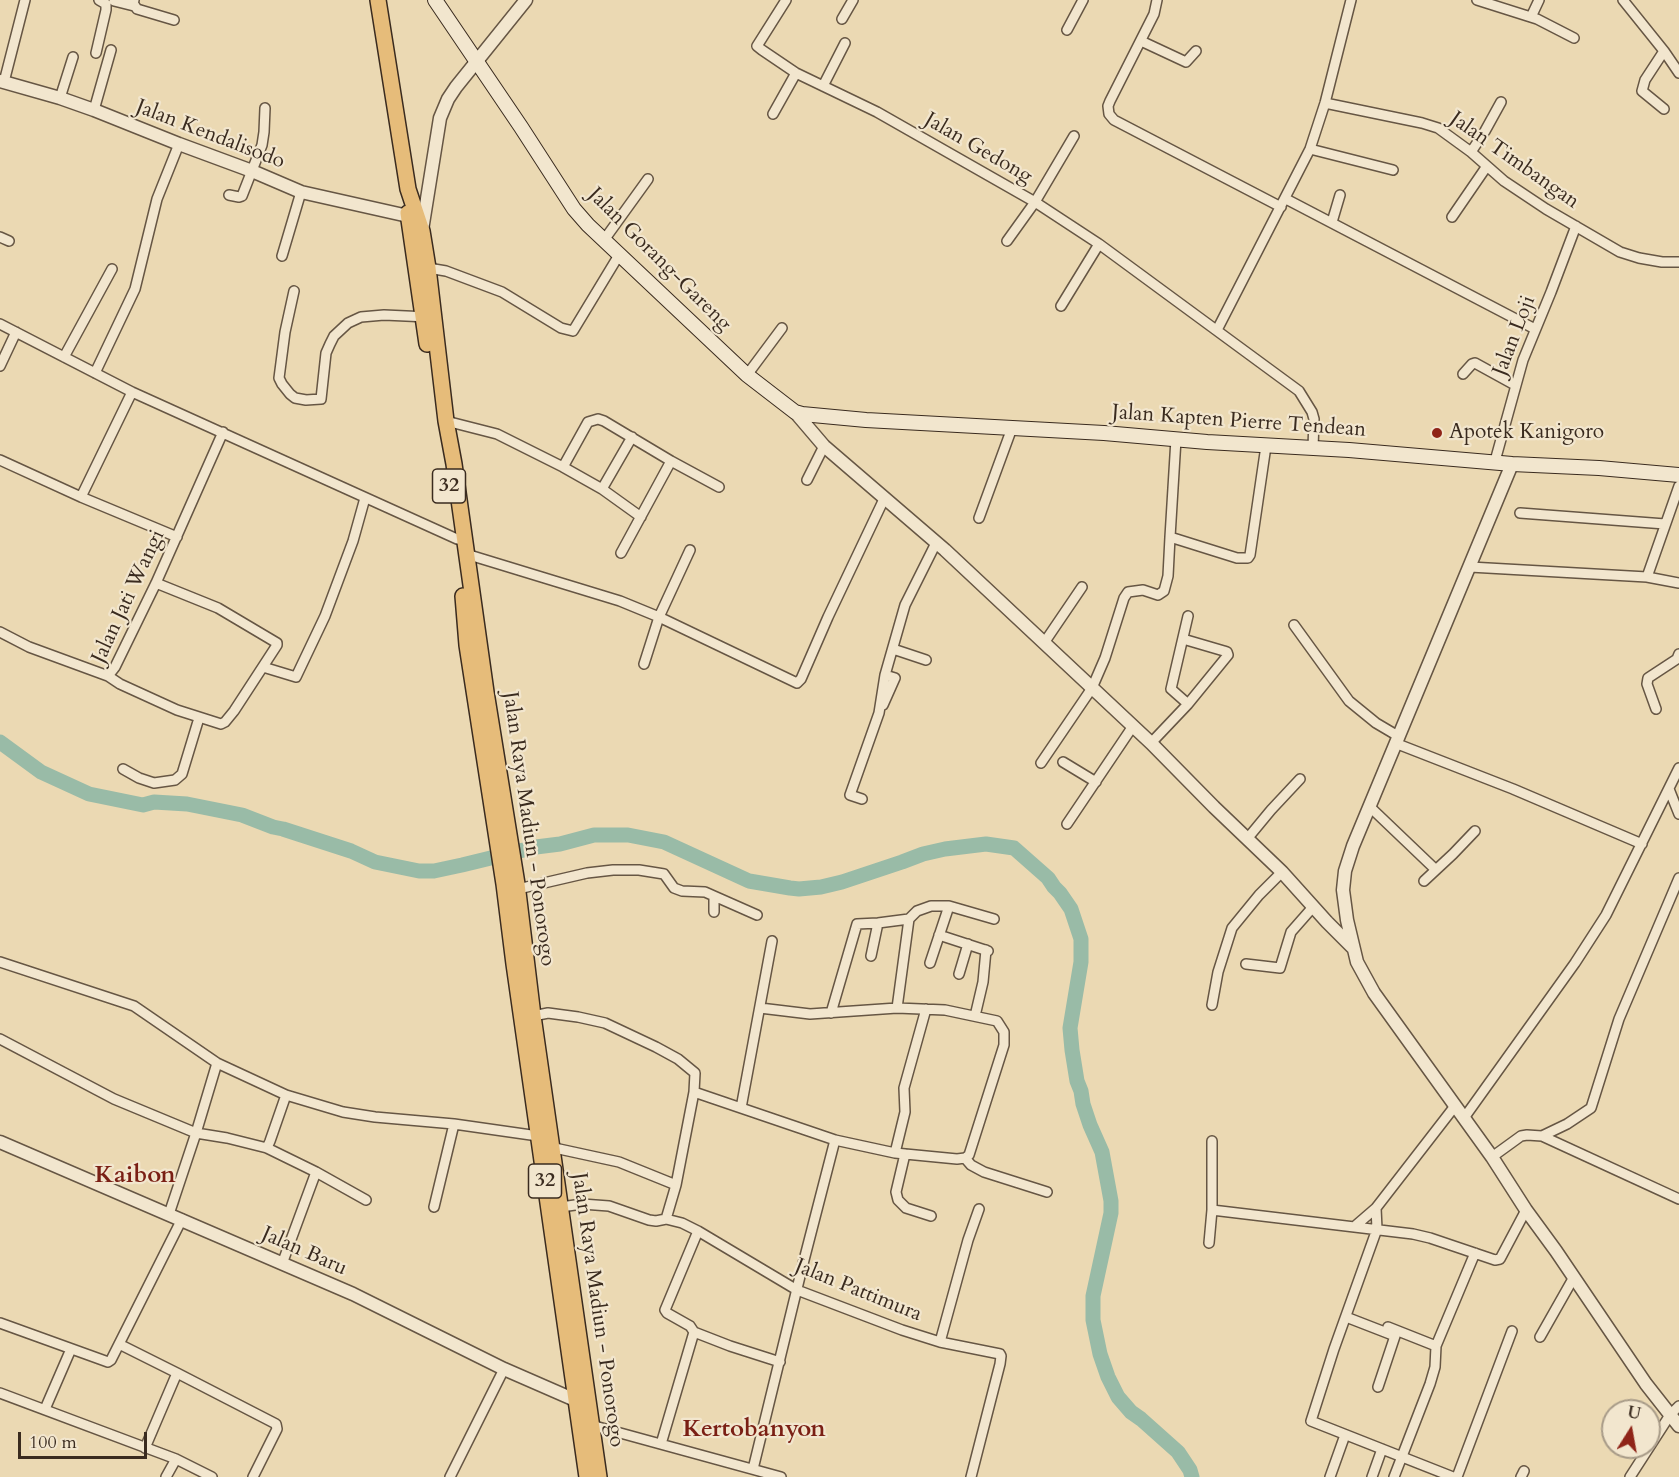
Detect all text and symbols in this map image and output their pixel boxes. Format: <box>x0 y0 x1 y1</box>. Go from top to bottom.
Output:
street label: Jalan Kendalisodo <box>132 95 288 175</box>
street label: Jalan Timbangan <box>1444 107 1584 215</box>
street label: Jalan Gedong <box>919 108 1037 190</box>
street label: Jalan Gorang-Gareng <box>582 183 736 337</box>
street label: Jalan Loji <box>1488 292 1542 380</box>
street label: Jalan Kapten Pierre Tendean <box>1111 401 1367 443</box>
place label: Apotek Kanigoro <box>1449 420 1604 446</box>
marker: Apotek Kanigoro <box>1430 426 1444 440</box>
road number: 32 <box>432 469 466 503</box>
street label: Jalan Jati Wangi <box>87 526 171 668</box>
street label: Jalan Raya Madiun - Ponorogo <box>496 690 560 968</box>
district label: Kaibon <box>94 1162 176 1190</box>
road number: 32 <box>528 1164 562 1198</box>
street label: Jalan Raya Madiun - Ponorogo <box>565 1171 629 1449</box>
street label: Jalan Baru <box>257 1222 351 1282</box>
street label: Jalan Pattimura <box>791 1254 925 1328</box>
north arrow <box>1601 1399 1661 1459</box>
text: U <box>1626 1401 1643 1425</box>
district label: Kertobanyon <box>682 1416 826 1444</box>
scale bar <box>21 1420 150 1458</box>
text: 100 m <box>29 1430 77 1455</box>

